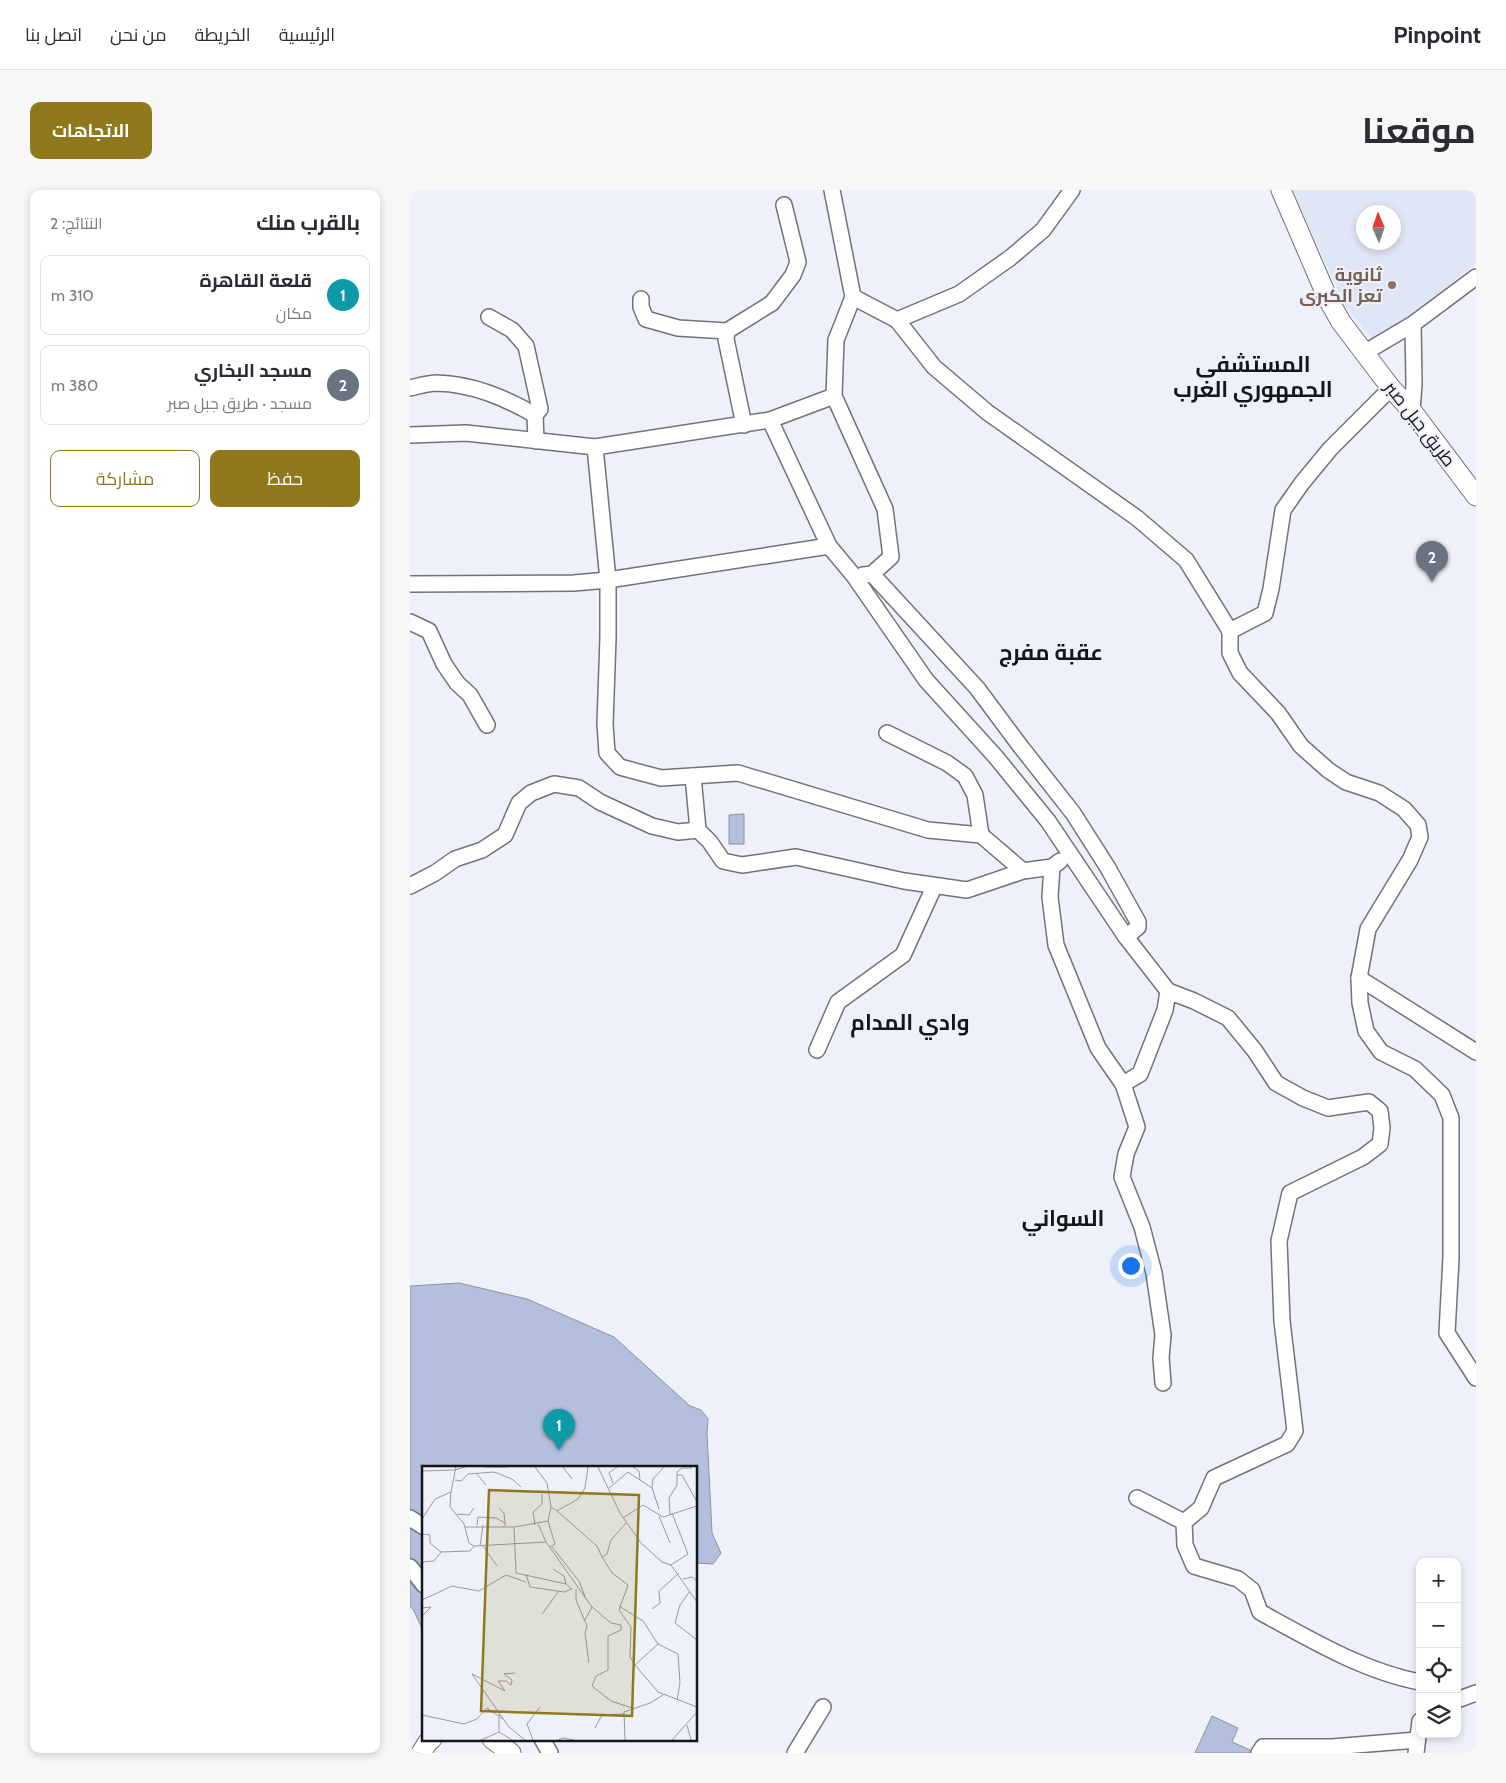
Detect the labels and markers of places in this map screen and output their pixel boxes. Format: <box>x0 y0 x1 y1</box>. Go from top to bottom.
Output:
place label: ثانوية تعز الكبرى <box>1299 264 1382 307</box>
marker: ثانوية تعز الكبرى <box>1386 279 1398 291</box>
pin: 2 <box>1416 541 1448 582</box>
pin: 1 <box>543 1409 575 1450</box>

